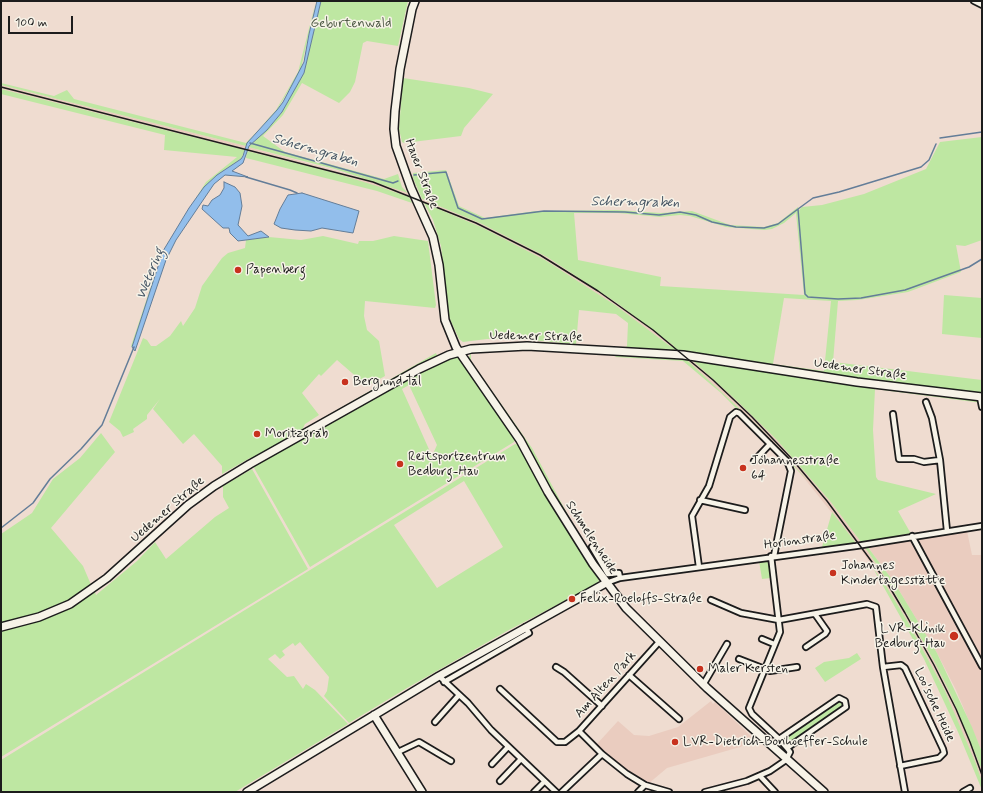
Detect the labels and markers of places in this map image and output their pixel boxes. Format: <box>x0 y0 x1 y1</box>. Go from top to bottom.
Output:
place label: Papenberg <box>246 262 306 278</box>
marker: Papenberg <box>233 265 243 275</box>
place label: Berg und Tal <box>353 374 421 390</box>
marker: Berg und Tal <box>340 377 350 387</box>
place label: Moritzgrab <box>265 426 328 442</box>
marker: Moritzgrab <box>252 429 262 439</box>
place label: Reitsportzentrum Bedburg-Hau <box>408 449 506 480</box>
place label: Johannesstraße 64 <box>751 453 839 484</box>
marker: Reitsportzentrum Bedburg-Hau <box>395 459 405 469</box>
marker: Johannesstraße 64 <box>738 463 748 473</box>
place label: Johannes Kindertagesstätte <box>841 558 945 589</box>
marker: Johannes Kindertagesstätte <box>828 568 838 578</box>
place label: Felix-Roeloffs-Straße <box>580 591 702 607</box>
marker: Felix-Roeloffs-Straße <box>567 594 577 604</box>
place label: LVR-Klinik Bedburg-Hau <box>875 621 945 652</box>
marker: LVR-Klinik Bedburg-Hau <box>948 630 960 642</box>
place label: Maler Kersten <box>708 661 788 677</box>
marker: Maler Kersten <box>695 664 705 674</box>
place label: LVR-Dietrich-Bonhoeffer-Schule <box>683 734 868 750</box>
marker: LVR-Dietrich-Bonhoeffer-Schule <box>670 737 680 747</box>

